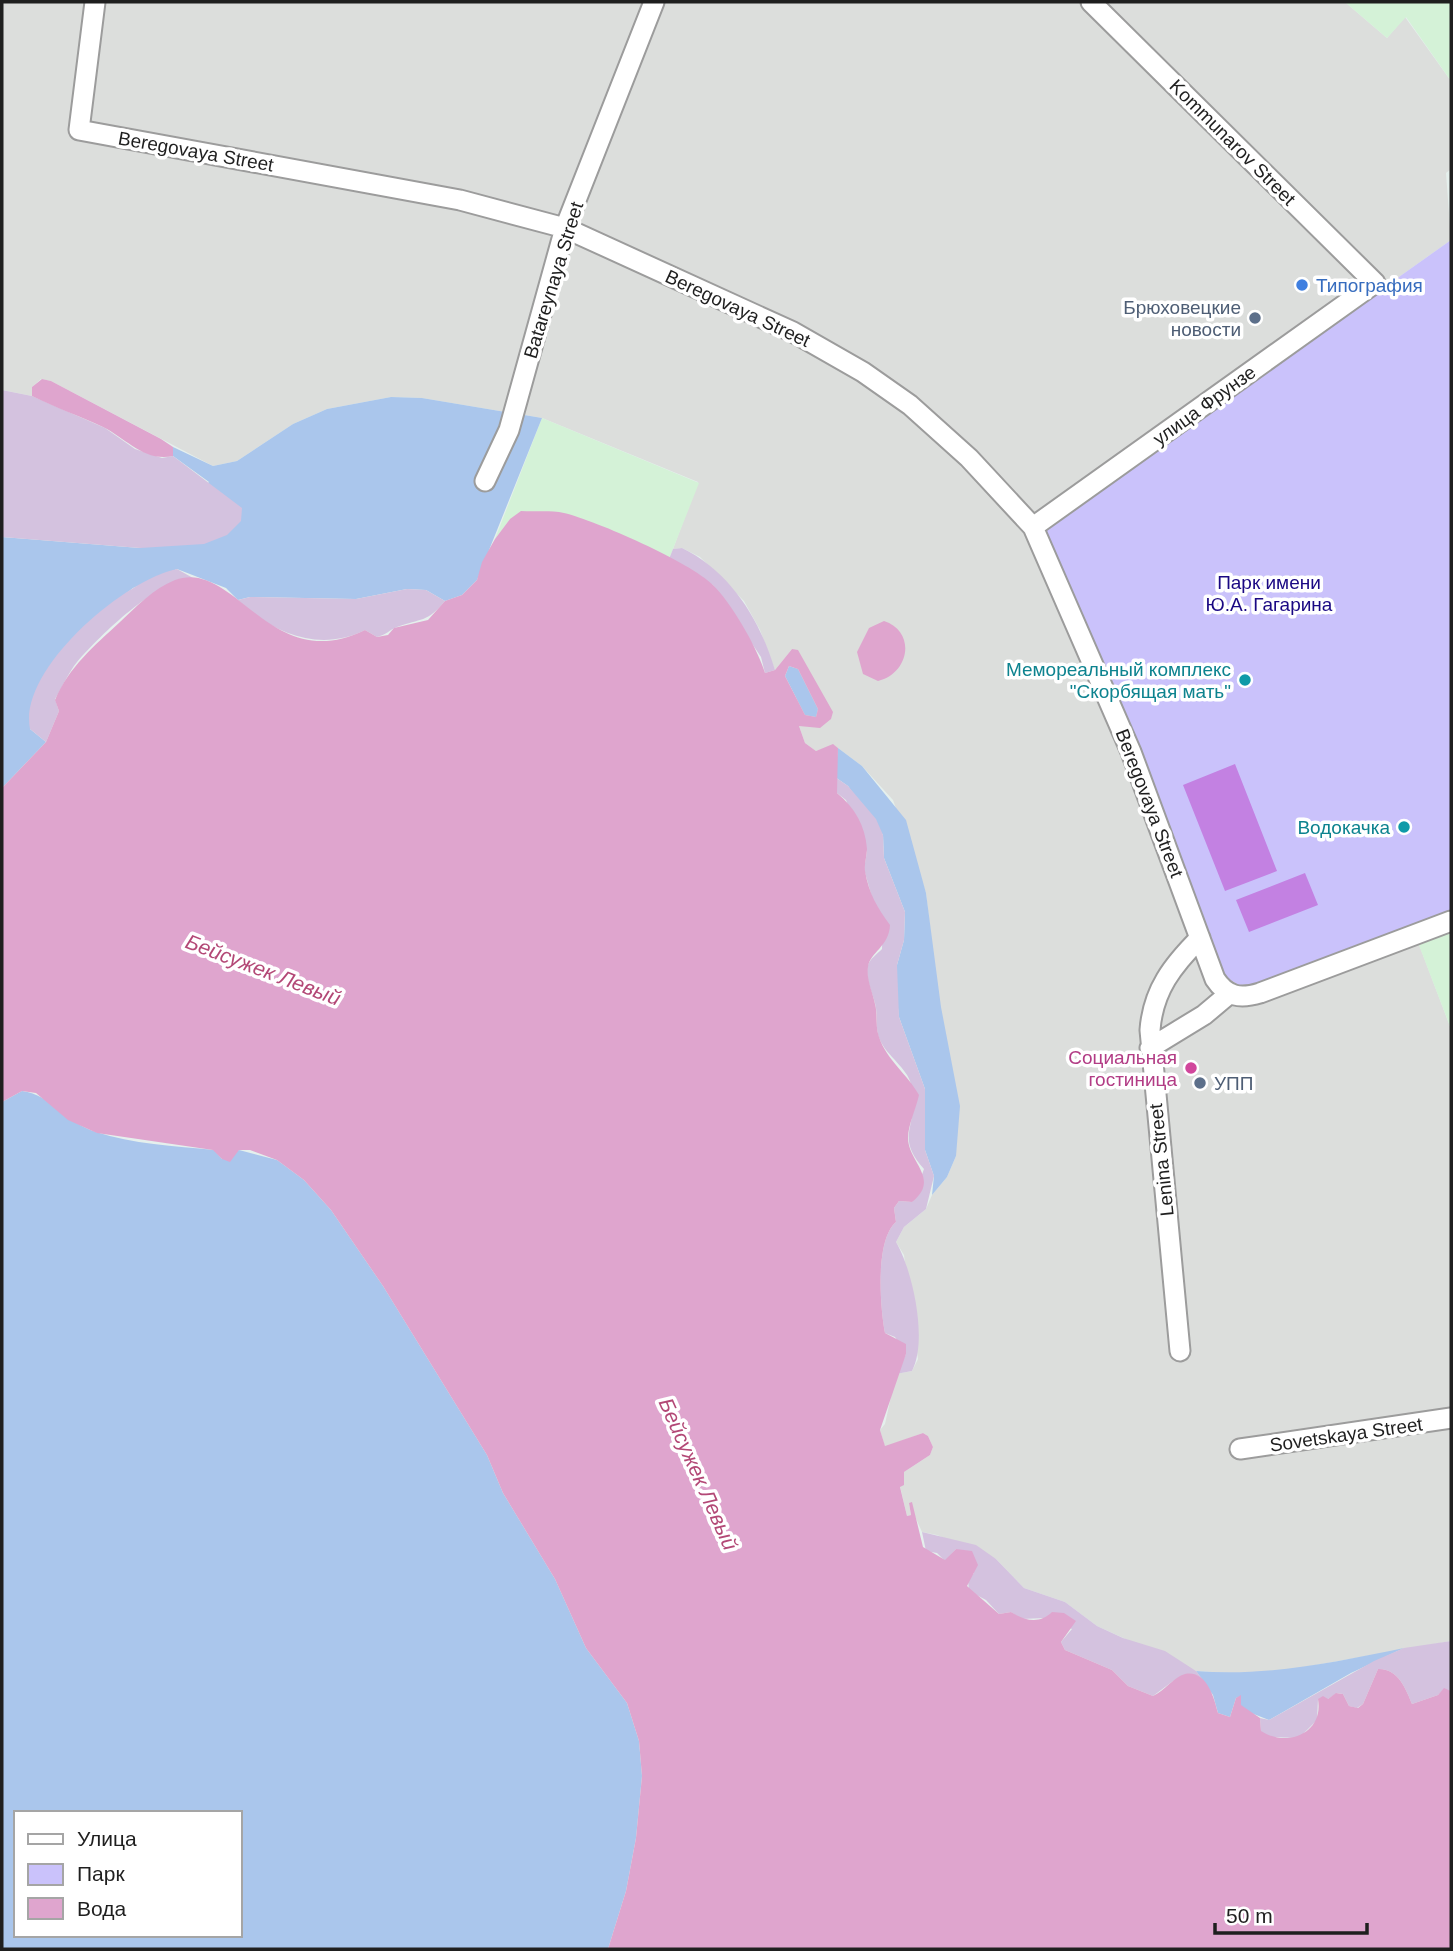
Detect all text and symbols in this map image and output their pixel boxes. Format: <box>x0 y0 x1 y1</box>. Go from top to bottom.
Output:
street label: Kommunarov Street <box>1165 75 1300 210</box>
street label: Beregovaya Street <box>117 127 276 176</box>
street label: Batareynaya Street <box>520 199 588 361</box>
street label: Beregovaya Street <box>662 266 814 352</box>
place label: Типография <box>1316 275 1423 296</box>
marker: Типография <box>1294 277 1310 293</box>
place label: Брюховецкие новости <box>1123 297 1241 340</box>
marker: Брюховецкие новости <box>1247 310 1263 326</box>
street label: улица Фрунзе <box>1149 361 1260 450</box>
park label: Парк имени Ю.А. Гагарина <box>1206 572 1333 615</box>
place label: Мемореальный комплекс "Cкорбящая мать" <box>1006 659 1231 702</box>
marker: Мемореальный комплекс "Cкорбящая мать" <box>1237 672 1253 688</box>
street label: Beregovaya Street <box>1112 726 1188 881</box>
place label: Водокачка <box>1297 817 1390 838</box>
marker: Водокачка <box>1396 819 1412 835</box>
water label: Бейсужек Левый <box>182 929 344 1010</box>
place label: Социальная гостиница <box>1068 1047 1177 1090</box>
marker: Социальная гостиница <box>1183 1060 1199 1076</box>
place label: УПП <box>1214 1073 1253 1094</box>
marker: УПП <box>1192 1075 1208 1091</box>
street label: Lenina Street <box>1145 1102 1178 1217</box>
water label: Бейсужек Левый <box>655 1394 742 1554</box>
street label: Sovetskaya Street <box>1268 1413 1425 1456</box>
legend <box>14 1811 242 1937</box>
text: Улица <box>77 1827 137 1850</box>
text: Парк <box>77 1862 125 1885</box>
scale bar <box>1215 1892 1367 1936</box>
text: Вода <box>77 1897 126 1920</box>
text: 50 m <box>1226 1904 1273 1927</box>

